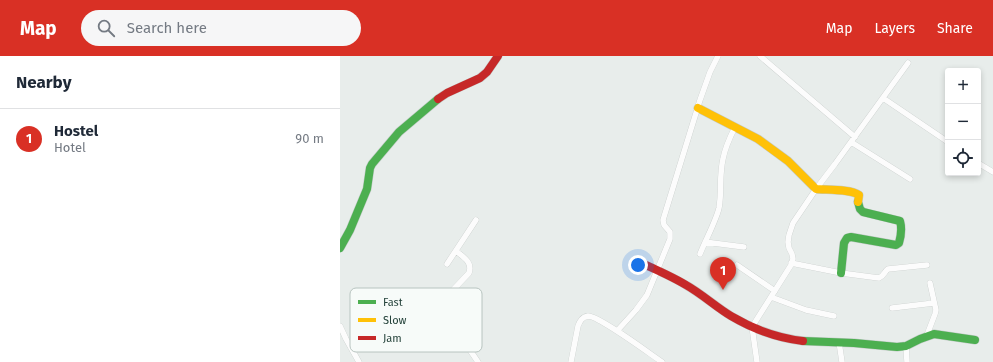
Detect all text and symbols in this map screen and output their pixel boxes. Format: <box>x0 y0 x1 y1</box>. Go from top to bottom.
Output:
search box <box>81 10 361 46</box>
text: Map <box>20 17 57 40</box>
icon: search <box>95 17 117 39</box>
text: Search here <box>127 19 207 37</box>
text: Map <box>826 20 852 37</box>
text: Layers <box>874 20 915 37</box>
text: Share <box>937 20 973 37</box>
map controls <box>945 68 981 176</box>
button: + <box>945 68 981 104</box>
text: Nearby <box>16 72 71 93</box>
button: − <box>945 104 981 140</box>
text: Hostel <box>54 122 98 140</box>
text: 1 <box>26 131 32 146</box>
text: 90 m <box>295 131 324 146</box>
text: Hotel <box>54 140 86 155</box>
button: locate <box>945 140 981 176</box>
your location <box>628 255 648 275</box>
pin: 1 <box>710 257 736 290</box>
legend <box>350 288 482 352</box>
text: Fast <box>383 296 403 309</box>
text: Slow <box>383 314 407 327</box>
text: Jam <box>383 332 402 345</box>

